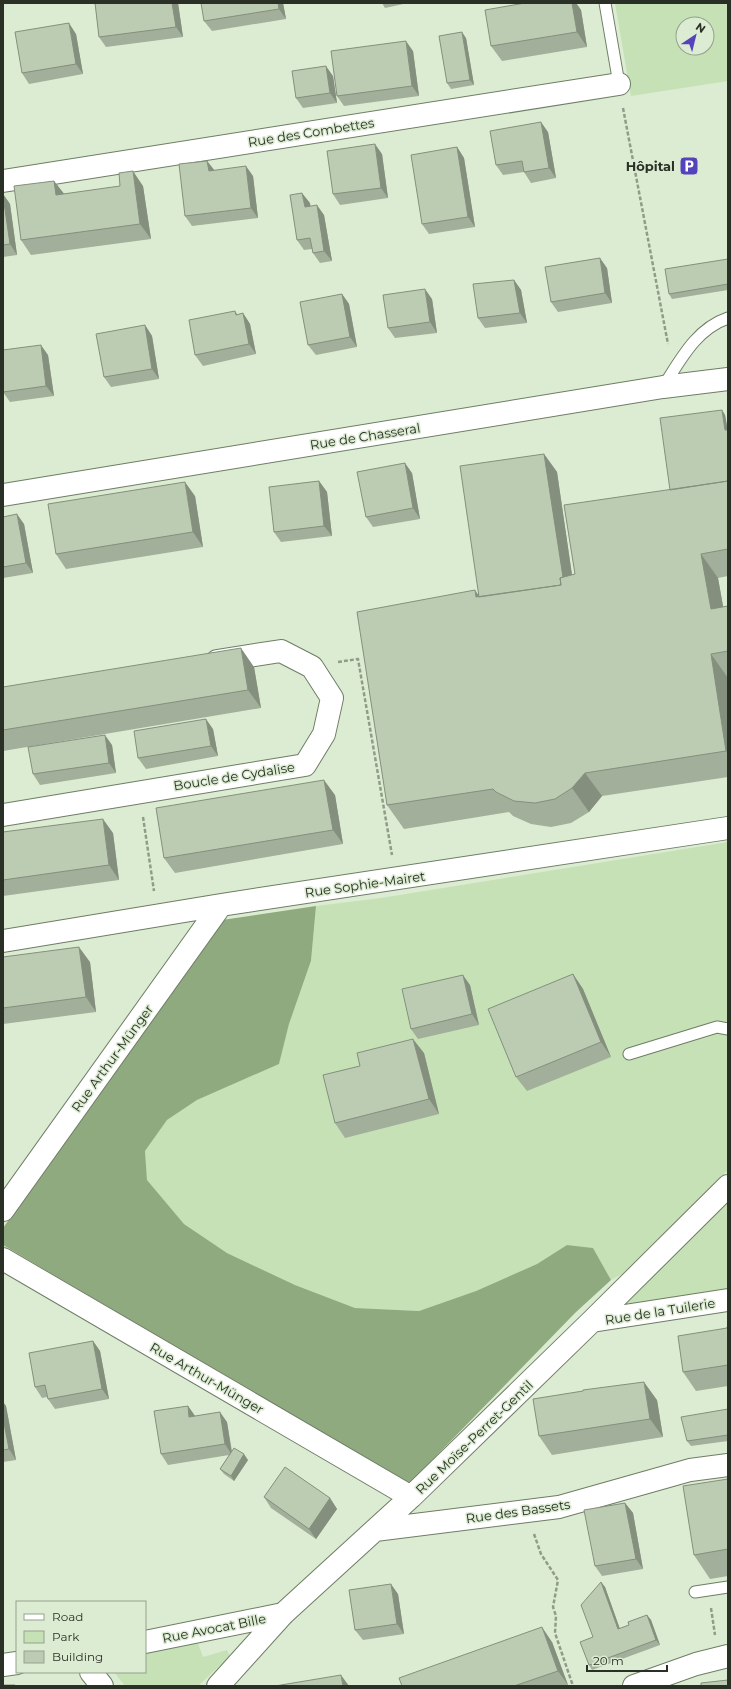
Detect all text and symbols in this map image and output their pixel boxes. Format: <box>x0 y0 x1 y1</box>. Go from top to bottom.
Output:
north arrow <box>675 16 715 56</box>
text: N <box>693 20 708 36</box>
street label: Rue des Combettes <box>247 114 375 150</box>
parking icon: Hôpital <box>678 155 700 177</box>
place label: Hôpital <box>626 158 675 174</box>
street label: Rue de Chasseral <box>309 419 421 453</box>
street label: Boucle de Cydalise <box>172 758 296 793</box>
street label: Rue Sophie-Mairet <box>304 868 426 900</box>
street label: Rue Arthur-Münger <box>68 1001 156 1115</box>
street label: Rue de la Tuilerie <box>604 1294 716 1328</box>
street label: Rue Arthur-Münger <box>147 1339 267 1417</box>
street label: Rue Moïse-Perret-Gentil <box>412 1377 536 1497</box>
street label: Rue des Bassets <box>465 1496 571 1526</box>
legend <box>16 1601 146 1673</box>
text: Road <box>52 1609 83 1624</box>
street label: Rue Avocat Bille <box>161 1610 267 1646</box>
text: Park <box>52 1629 80 1644</box>
scale bar <box>587 1647 667 1673</box>
text: Building <box>52 1649 103 1664</box>
text: 20 m <box>593 1653 624 1668</box>

